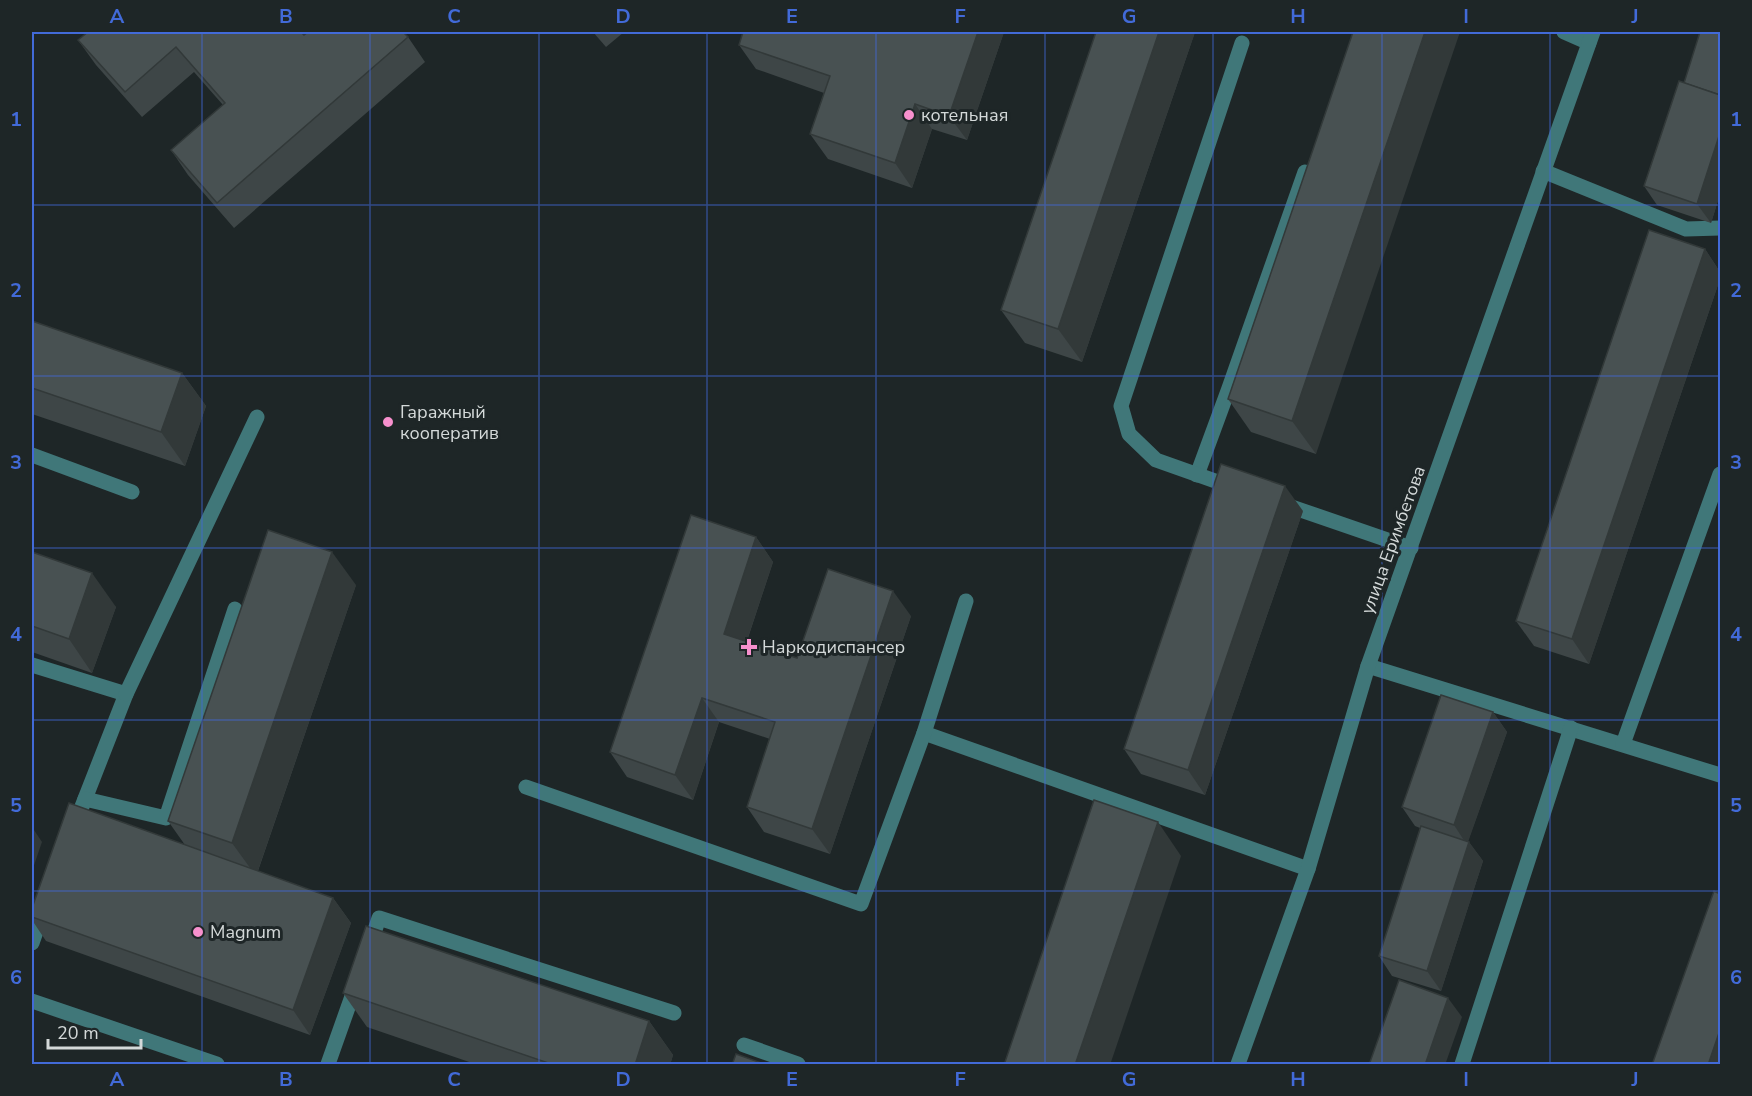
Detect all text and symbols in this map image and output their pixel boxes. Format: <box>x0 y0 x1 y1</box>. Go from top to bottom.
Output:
text: A <box>110 3 125 30</box>
text: B <box>279 3 293 30</box>
text: C <box>447 3 461 30</box>
text: D <box>615 3 631 30</box>
text: E <box>786 3 798 30</box>
text: F <box>954 3 966 30</box>
text: G <box>1122 3 1136 30</box>
text: H <box>1290 3 1306 30</box>
text: I <box>1463 3 1469 30</box>
text: J <box>1630 3 1639 30</box>
place label: котельная <box>921 103 1008 127</box>
text: 1 <box>10 106 22 133</box>
text: 1 <box>1730 106 1742 133</box>
marker: котельная <box>902 108 916 122</box>
text: 2 <box>10 277 22 304</box>
text: 2 <box>1730 277 1742 304</box>
place label: Гаражный кооператив <box>400 400 499 445</box>
marker: Гаражный кооператив <box>381 415 395 429</box>
text: 3 <box>10 449 22 476</box>
text: 3 <box>1730 449 1742 476</box>
street label: улица Еримбетова <box>1355 463 1431 617</box>
text: 4 <box>10 621 22 648</box>
text: 4 <box>1730 621 1742 648</box>
place label: Наркодиспансер <box>762 635 905 659</box>
marker: Наркодиспансер <box>740 638 758 656</box>
text: 5 <box>10 792 22 819</box>
text: 5 <box>1730 792 1742 819</box>
place label: Magnum <box>210 920 281 944</box>
marker: Magnum <box>191 925 205 939</box>
text: 6 <box>10 964 22 991</box>
text: 6 <box>1730 964 1742 991</box>
scale bar <box>48 1012 141 1050</box>
text: 20 m <box>57 1021 99 1045</box>
text: A <box>110 1066 125 1093</box>
text: B <box>279 1066 293 1093</box>
text: C <box>447 1066 461 1093</box>
text: D <box>615 1066 631 1093</box>
text: E <box>786 1066 798 1093</box>
text: F <box>954 1066 966 1093</box>
text: G <box>1122 1066 1136 1093</box>
text: H <box>1290 1066 1306 1093</box>
text: I <box>1463 1066 1469 1093</box>
text: J <box>1630 1066 1639 1093</box>

